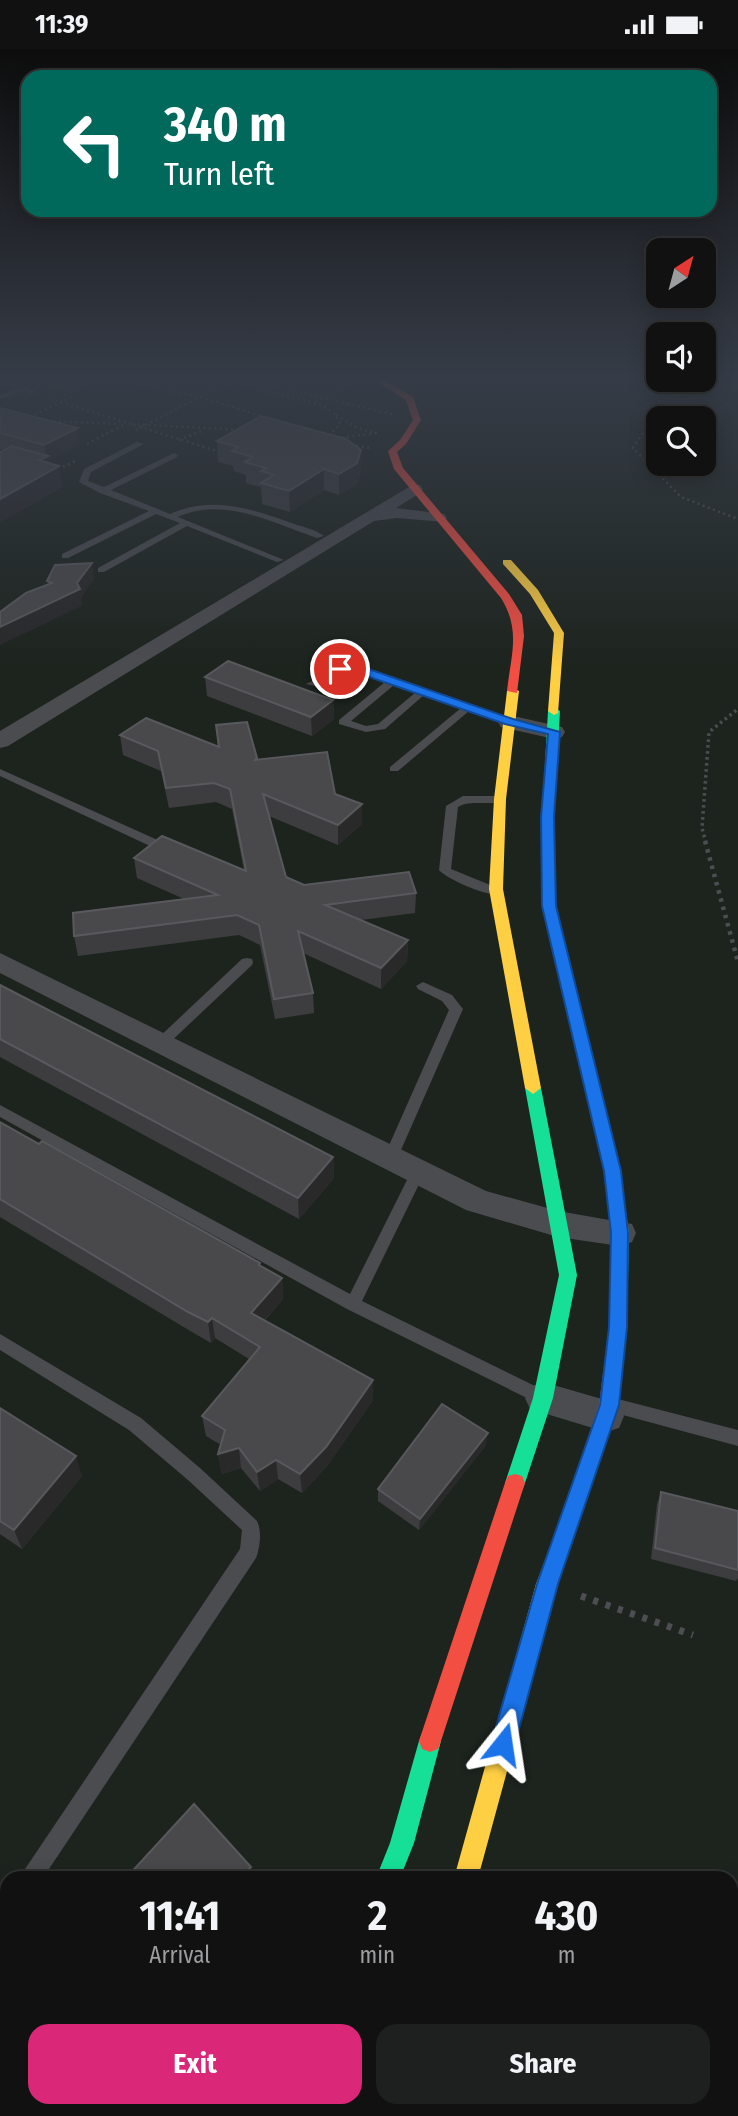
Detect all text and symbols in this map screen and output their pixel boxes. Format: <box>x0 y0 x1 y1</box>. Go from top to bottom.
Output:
text: 11:39 <box>35 9 88 40</box>
text: 340 m <box>164 95 287 154</box>
icon: left <box>49 98 140 189</box>
text: Turn left <box>164 155 274 193</box>
north arrow <box>646 238 716 308</box>
map controls <box>646 238 716 476</box>
button: sound <box>646 322 716 392</box>
button: search <box>646 406 716 476</box>
pin <box>310 639 370 699</box>
icon: arrive <box>321 650 359 688</box>
position arrow <box>466 1707 540 1781</box>
text: 11:41 <box>139 1891 220 1941</box>
text: 2 <box>368 1891 387 1941</box>
text: 430 <box>535 1891 599 1941</box>
text: Arrival <box>149 1941 210 1969</box>
text: min <box>360 1941 395 1969</box>
text: m <box>558 1941 575 1969</box>
button: Exit <box>28 2024 362 2104</box>
button: Share <box>376 2024 710 2104</box>

